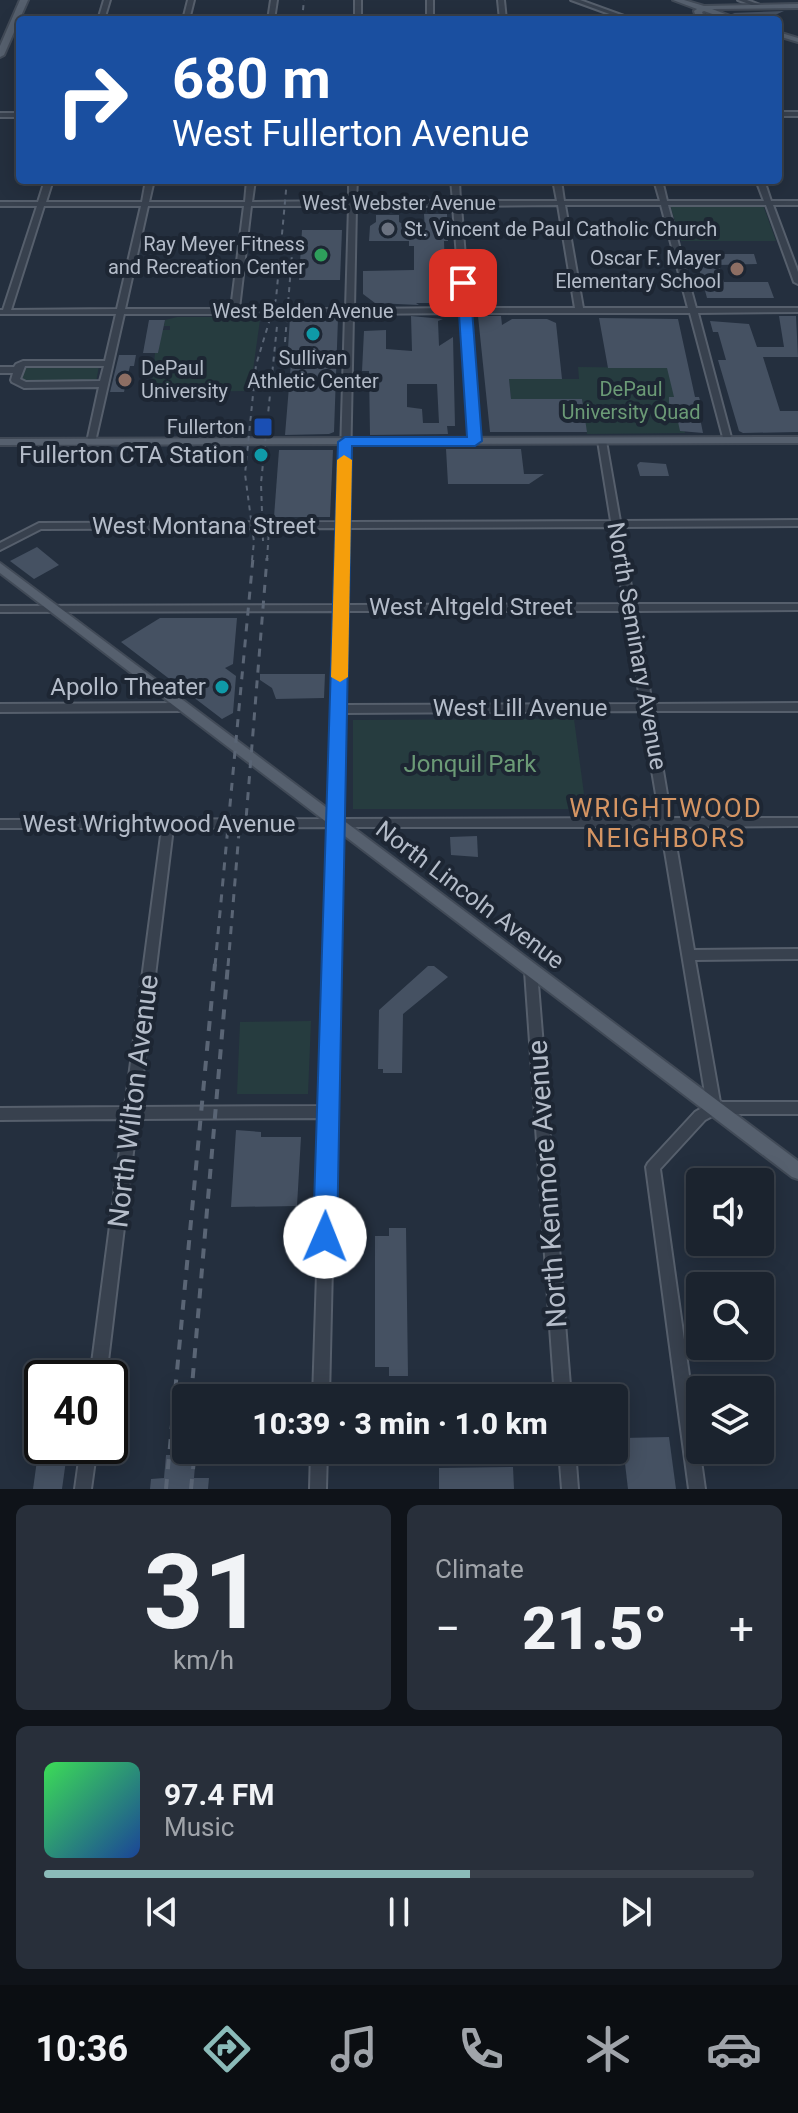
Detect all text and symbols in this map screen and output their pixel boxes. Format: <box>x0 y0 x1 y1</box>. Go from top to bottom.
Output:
text: 680 m <box>172 46 331 112</box>
icon: right <box>40 48 144 152</box>
text: West Fullerton Avenue <box>172 113 529 155</box>
street label: West Webster Avenue <box>302 191 496 215</box>
place label: St. Vincent de Paul Catholic Church <box>404 217 717 241</box>
marker: St. Vincent de Paul Catholic Church <box>379 220 397 238</box>
place label: Ray Meyer Fitness and Recreation Center <box>108 232 305 279</box>
marker: Ray Meyer Fitness and Recreation Center <box>312 246 330 264</box>
place label: Oscar F. Mayer Elementary School <box>555 246 721 293</box>
pin <box>429 249 497 317</box>
marker: Oscar F. Mayer Elementary School <box>728 260 746 278</box>
icon: arrive <box>441 261 485 305</box>
street label: West Belden Avenue <box>212 299 394 323</box>
marker: Sullivan Athletic Center <box>304 325 322 343</box>
place label: Sullivan Athletic Center <box>247 346 379 393</box>
place label: DePaul University <box>141 356 229 403</box>
marker: DePaul University <box>116 371 134 389</box>
park label: DePaul University Quad <box>562 377 700 424</box>
place label: Fullerton <box>167 415 245 439</box>
marker: Fullerton <box>252 416 274 438</box>
place label: Fullerton CTA Station <box>19 441 245 469</box>
marker: Fullerton CTA Station <box>252 446 270 464</box>
street label: West Montana Street <box>92 512 316 540</box>
street label: North Seminary Avenue <box>601 520 673 772</box>
street label: West Altgeld Street <box>369 593 573 621</box>
place label: Apollo Theater <box>50 673 206 701</box>
marker: Apollo Theater <box>213 678 231 696</box>
street label: West Lill Avenue <box>433 694 607 722</box>
park label: Jonquil Park <box>403 750 537 778</box>
district label: WRIGHTWOOD NEIGHBORS <box>569 793 763 853</box>
street label: West Wrightwood Avenue <box>23 810 295 838</box>
street label: North Lincoln Avenue <box>370 815 570 975</box>
street label: North Wilton Avenue <box>101 972 165 1230</box>
street label: North Kenmore Avenue <box>520 1039 574 1329</box>
map controls <box>686 1168 774 1464</box>
button: sound <box>686 1168 774 1256</box>
position arrow <box>283 1195 367 1279</box>
button: search <box>686 1272 774 1360</box>
speed limit sign: 40 <box>24 1360 128 1464</box>
button: layers <box>686 1376 774 1464</box>
text: 10:39 · 3 min · 1.0 km <box>252 1406 548 1441</box>
text: 31 <box>144 1532 263 1653</box>
text: Climate <box>435 1554 524 1584</box>
text: 21.5° <box>522 1593 667 1664</box>
text: − <box>435 1603 460 1655</box>
text: + <box>729 1603 754 1655</box>
text: km/h <box>173 1645 234 1675</box>
text: 97.4 FM <box>164 1777 275 1812</box>
text: Music <box>164 1812 234 1842</box>
icon: previous <box>140 1890 184 1934</box>
icon: pause <box>377 1890 421 1934</box>
icon: next <box>614 1890 658 1934</box>
icon: directions <box>199 2021 255 2077</box>
icon: music <box>326 2021 382 2077</box>
icon: phone <box>453 2021 509 2077</box>
icon: climate <box>580 2021 636 2077</box>
icon: car <box>706 2021 762 2077</box>
text: 10:36 <box>35 2028 128 2070</box>

